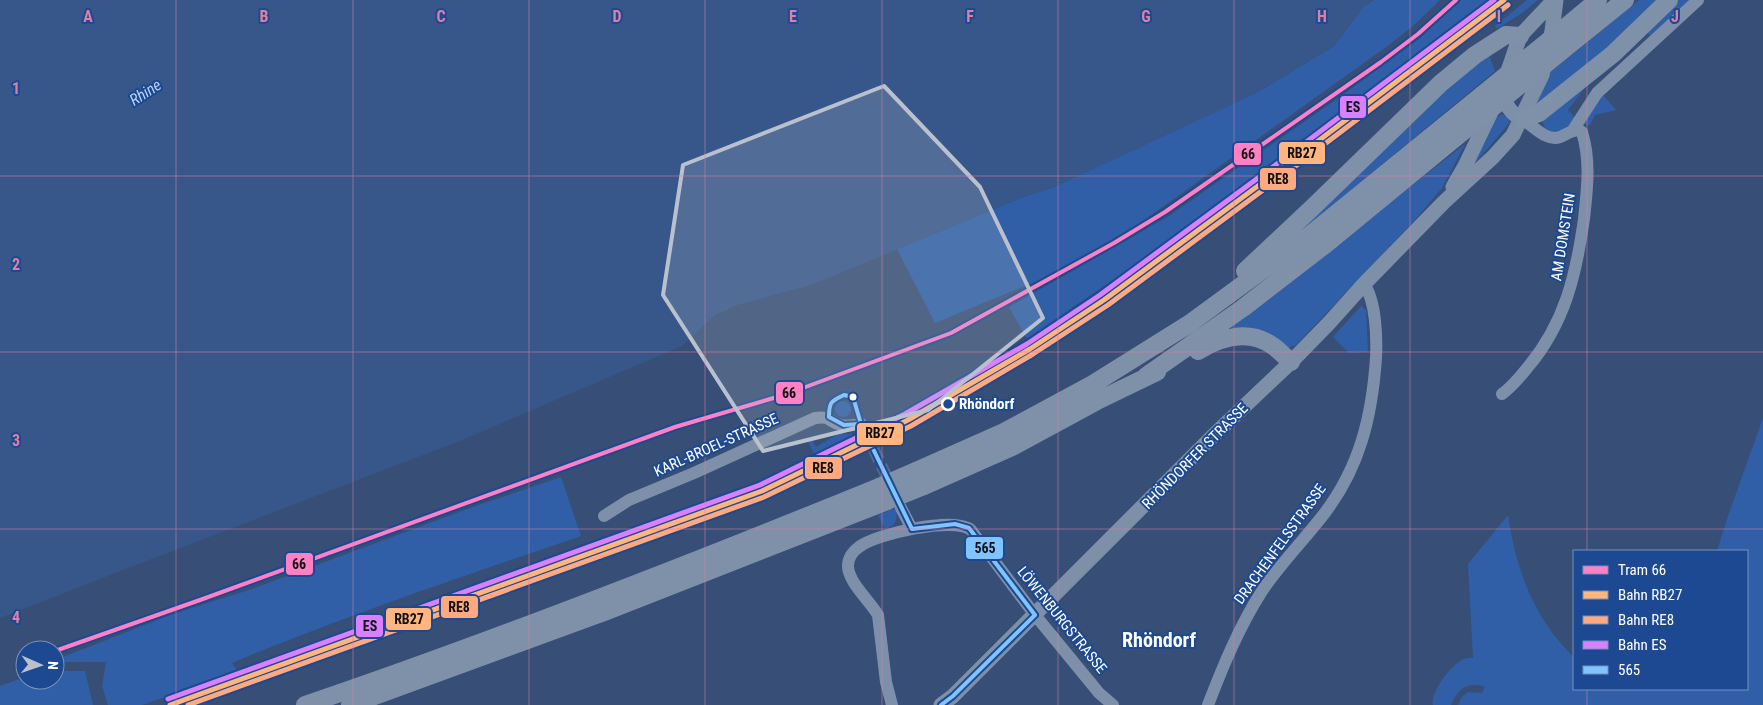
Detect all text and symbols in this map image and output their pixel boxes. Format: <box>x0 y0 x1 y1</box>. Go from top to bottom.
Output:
text: A <box>83 7 93 26</box>
text: B <box>260 7 269 26</box>
text: C <box>436 7 446 26</box>
text: D <box>612 7 622 26</box>
text: E <box>789 7 797 26</box>
text: F <box>966 7 974 26</box>
text: G <box>1141 7 1151 26</box>
text: H <box>1317 7 1327 26</box>
text: I <box>1497 7 1501 26</box>
text: J <box>1671 7 1679 26</box>
water label: Rhine <box>126 75 165 110</box>
text: 1 <box>12 79 20 98</box>
line badge: ES <box>1339 95 1367 119</box>
text: ES <box>1346 99 1361 115</box>
line badge: RB27 <box>1278 141 1326 165</box>
line badge: 66 <box>1233 142 1262 166</box>
text: RB27 <box>1287 145 1317 161</box>
text: 66 <box>1241 146 1255 162</box>
line badge: RE8 <box>1259 167 1297 191</box>
text: RE8 <box>1267 171 1289 187</box>
street label: AM DOMSTEIN <box>1547 192 1579 282</box>
text: 2 <box>12 255 20 274</box>
line badge: 66 <box>775 381 804 405</box>
text: 66 <box>782 385 796 401</box>
unlabelled marker <box>848 392 858 402</box>
place label: Rhöndorf <box>959 395 1015 413</box>
marker: Rhöndorf <box>941 397 955 411</box>
street label: RHÖNDORFER STRASSE <box>1138 399 1252 513</box>
street label: KARL-BROEL-STRASSE <box>651 409 781 481</box>
line badge: RB27 <box>856 422 904 446</box>
text: RB27 <box>865 425 895 441</box>
text: 3 <box>12 431 20 450</box>
line badge: RE8 <box>804 456 843 480</box>
text: RE8 <box>812 460 834 476</box>
street label: DRACHENFELSSTRASSE <box>1230 480 1330 608</box>
line badge: 565 <box>965 536 1004 560</box>
text: 565 <box>974 540 996 556</box>
legend <box>1573 550 1748 690</box>
line badge: 66 <box>285 552 314 576</box>
text: 66 <box>292 556 306 572</box>
text: Tram 66 <box>1618 561 1666 579</box>
street label: LÖWENBURGSTRASSE <box>1013 563 1111 677</box>
text: Bahn RB27 <box>1618 586 1682 604</box>
line badge: RE8 <box>440 595 479 619</box>
text: RE8 <box>448 599 470 615</box>
line badge: RB27 <box>385 607 432 631</box>
text: 4 <box>12 608 20 627</box>
text: RB27 <box>394 611 424 627</box>
text: Bahn RE8 <box>1618 611 1674 629</box>
line badge: ES <box>355 614 384 638</box>
text: ES <box>363 618 378 634</box>
district label: Rhöndorf <box>1122 628 1196 652</box>
text: Bahn ES <box>1618 636 1667 654</box>
north arrow <box>15 640 65 690</box>
text: N <box>45 661 61 670</box>
text: 565 <box>1618 661 1640 679</box>

